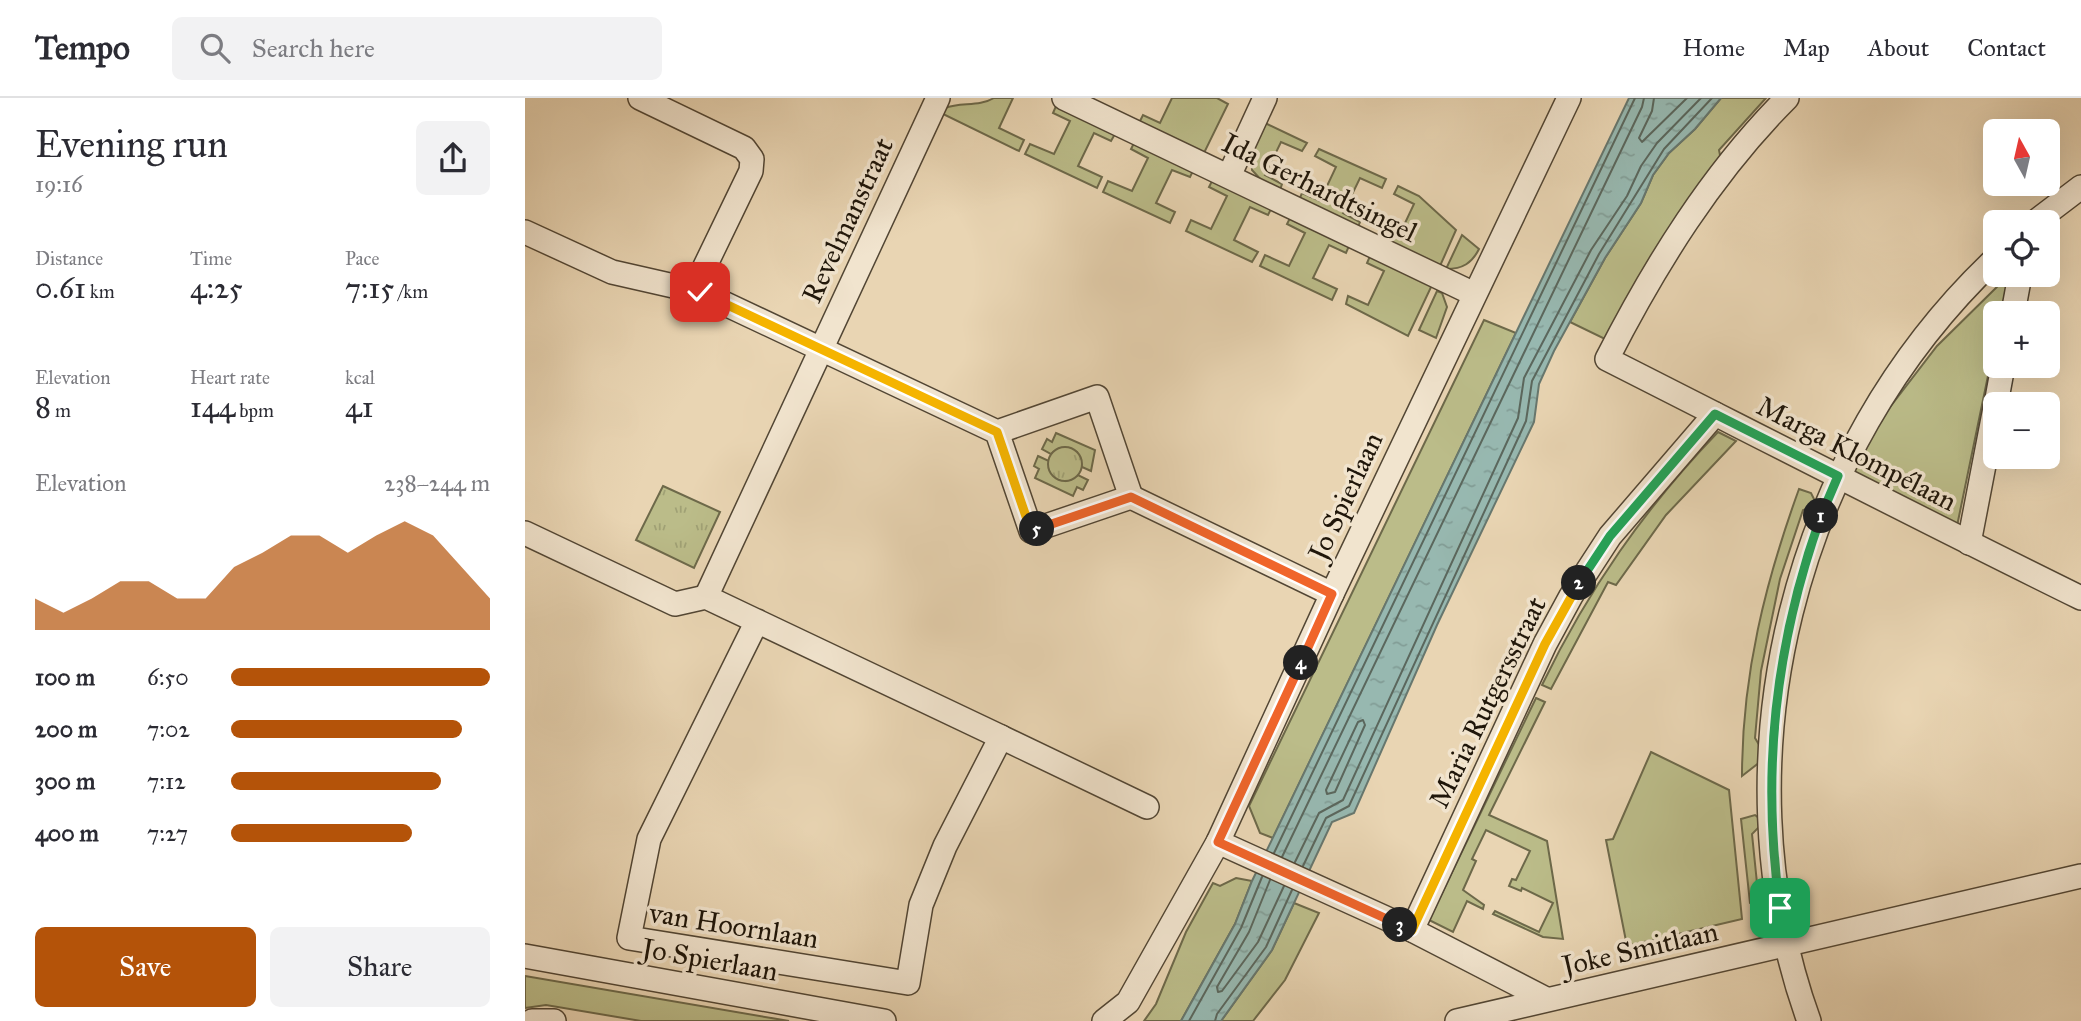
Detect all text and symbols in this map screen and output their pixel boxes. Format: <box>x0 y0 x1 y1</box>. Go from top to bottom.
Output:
search box <box>172 17 662 80</box>
text: Tempo <box>35 28 130 68</box>
icon: search <box>196 29 234 67</box>
text: Search here <box>252 32 375 64</box>
text: Home <box>1682 33 1745 63</box>
text: Map <box>1783 33 1830 63</box>
text: About <box>1868 33 1929 63</box>
text: Contact <box>1967 33 2046 63</box>
north arrow <box>1983 119 2060 196</box>
map controls <box>1983 119 2060 469</box>
text: Evening run <box>35 121 228 167</box>
button: share <box>416 121 490 195</box>
street label: Ida Gerhardtsingel <box>1216 125 1423 250</box>
street label: Revelmanstraat <box>794 132 901 308</box>
text: 19:16 <box>35 170 83 198</box>
button: locate <box>1983 210 2060 287</box>
text: Distance <box>35 247 103 270</box>
text: Time <box>190 247 232 270</box>
text: Pace <box>345 247 379 270</box>
pin <box>670 262 730 322</box>
text: 0.61 <box>35 270 86 306</box>
text: 4:25 <box>190 270 243 306</box>
text: 7:15 <box>345 270 394 306</box>
icon: check <box>681 273 719 311</box>
text: km <box>86 280 115 303</box>
text: /km <box>394 280 428 303</box>
button: + <box>1983 301 2060 378</box>
text: Elevation <box>35 366 110 389</box>
text: Heart rate <box>190 366 270 389</box>
text: kcal <box>345 366 375 389</box>
street label: Marga Klompélaan <box>1751 388 1962 519</box>
text: 8 <box>35 389 51 425</box>
text: 144 <box>190 389 235 425</box>
text: 41 <box>345 389 374 425</box>
button: − <box>1983 392 2060 469</box>
text: m <box>51 399 71 422</box>
text: bpm <box>235 399 274 422</box>
street label: Jo Spierlaan <box>1299 427 1390 568</box>
text: Elevation <box>35 469 126 497</box>
text: 238–244 m <box>384 469 490 497</box>
pin: 1 <box>1803 498 1839 534</box>
text: 1 <box>1817 504 1824 527</box>
pin: 5 <box>1019 512 1055 546</box>
text: 5 <box>1032 517 1041 540</box>
pin: 2 <box>1561 566 1597 601</box>
text: 2 <box>1574 571 1583 594</box>
street label: Maria Rutgersstraat <box>1421 591 1554 814</box>
pin: 4 <box>1283 646 1319 680</box>
text: 4 <box>1295 651 1306 674</box>
text: 100 m <box>35 663 95 691</box>
text: 6:50 <box>147 663 189 691</box>
text: 200 m <box>35 715 97 743</box>
text: 7:02 <box>147 715 190 743</box>
text: 300 m <box>35 767 95 795</box>
text: 7:12 <box>147 767 186 795</box>
text: 400 m <box>35 819 99 847</box>
text: 7:27 <box>147 819 188 847</box>
pin <box>1750 878 1810 938</box>
icon: arrive <box>1761 889 1799 927</box>
street label: van Hoornlaan <box>646 895 821 956</box>
pin: 3 <box>1383 908 1417 942</box>
text: 3 <box>1396 913 1403 936</box>
street label: Joke Smitlaan <box>1556 914 1721 984</box>
button: Save <box>35 927 256 1007</box>
button: Share <box>270 927 490 1007</box>
street label: Jo Spierlaan <box>636 930 780 989</box>

